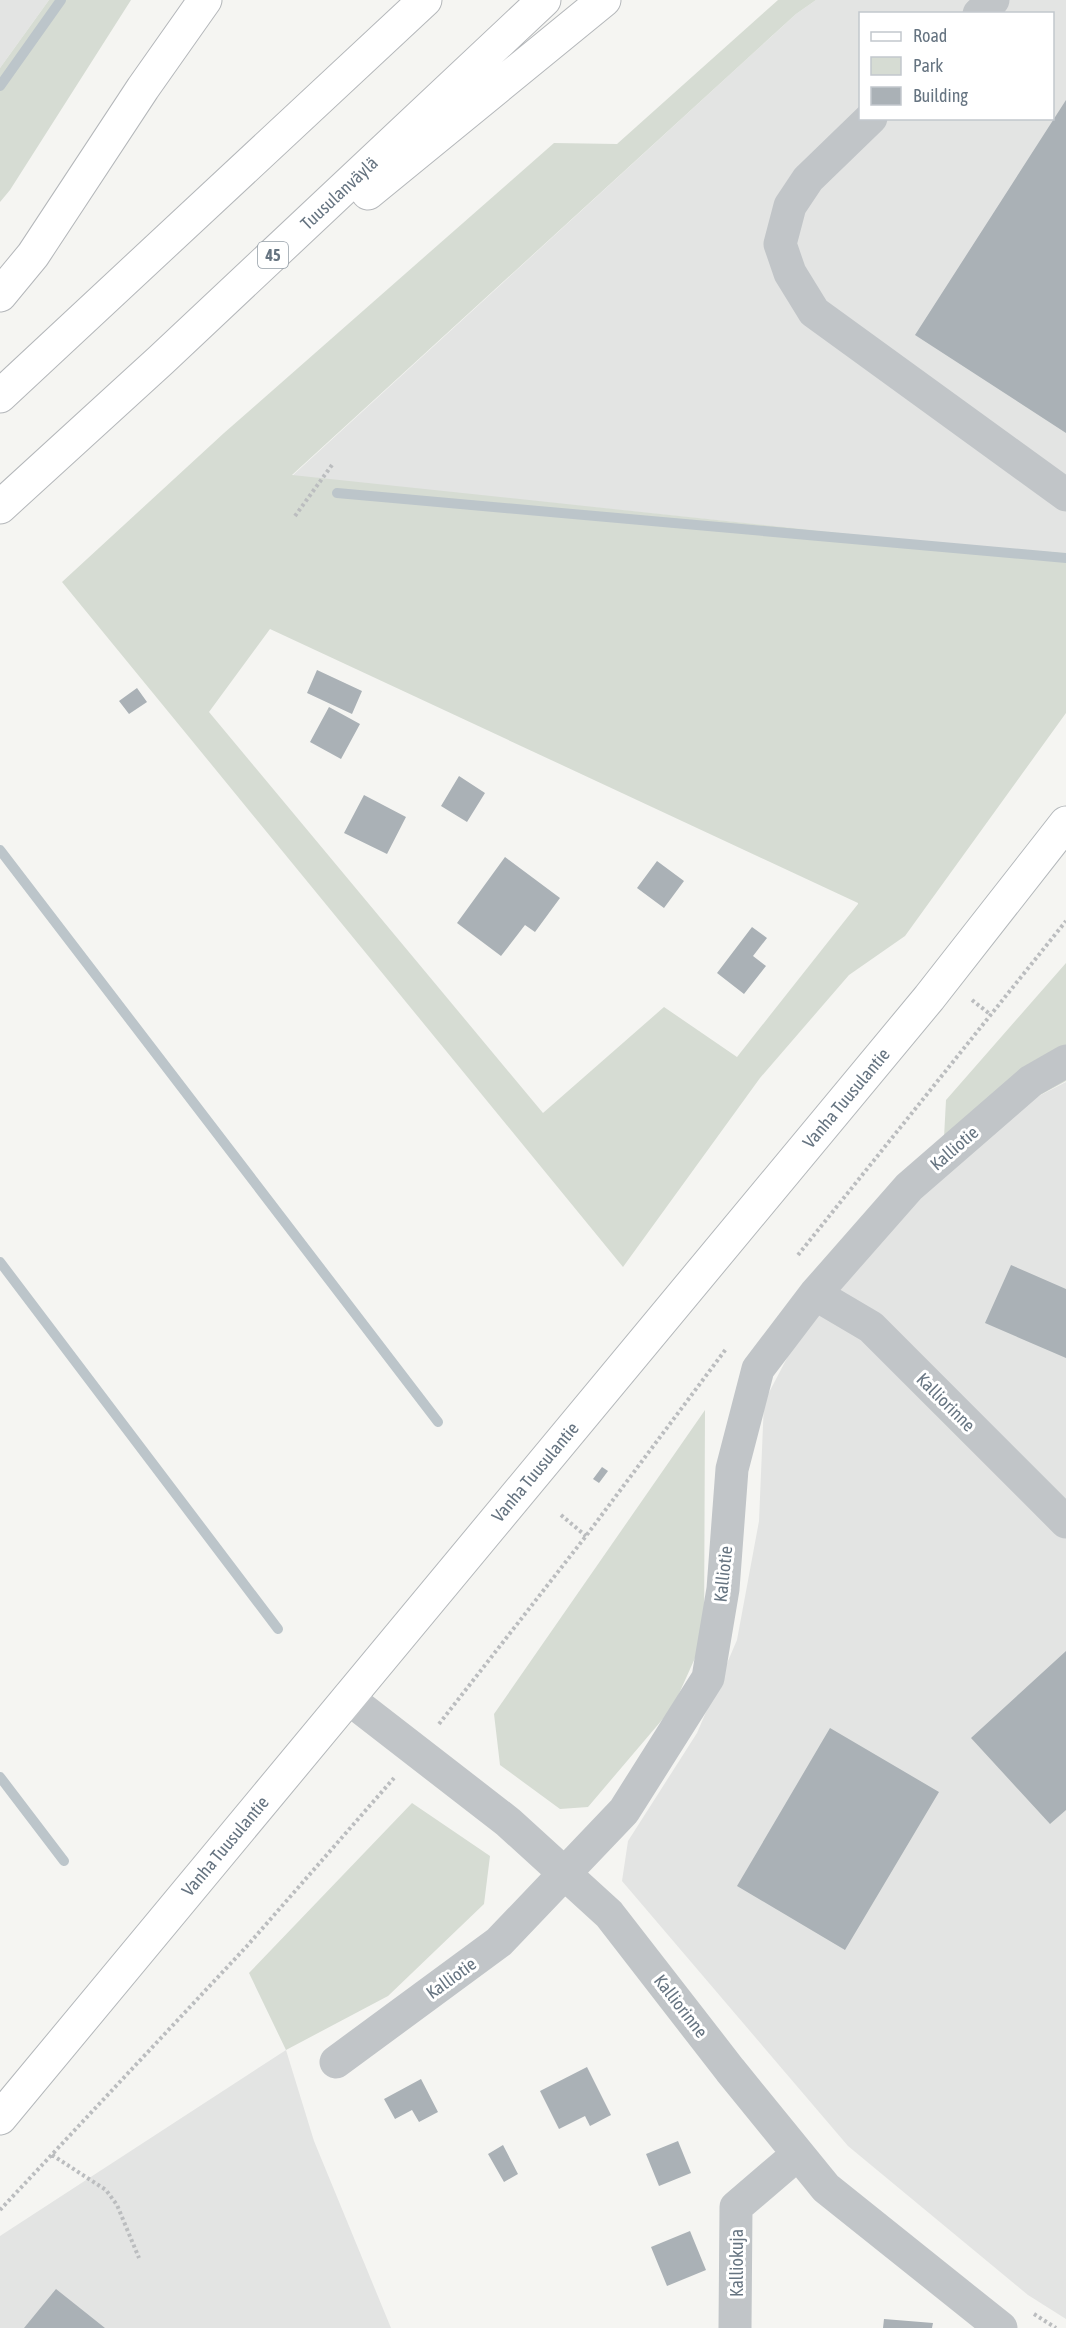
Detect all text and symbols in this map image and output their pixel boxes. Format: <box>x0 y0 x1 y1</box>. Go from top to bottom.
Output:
legend <box>859 12 1054 120</box>
text: Road <box>913 25 947 46</box>
text: Park <box>913 55 943 76</box>
text: Building <box>913 85 968 106</box>
street label: Tuusulanväylä <box>296 152 382 234</box>
road number: 45 <box>258 242 288 268</box>
street label: Vanha Tuusulantie <box>798 1044 894 1152</box>
street label: Kalliotie <box>926 1122 982 1174</box>
street label: Kalliorinne <box>912 1368 980 1436</box>
street label: Vanha Tuusulantie <box>487 1418 583 1526</box>
street label: Kalliotie <box>710 1545 736 1603</box>
street label: Vanha Tuusulantie <box>177 1792 273 1900</box>
street label: Kalliotie <box>422 1953 480 2003</box>
street label: Kalliorinne <box>650 1970 712 2042</box>
street label: Kalliokuja <box>726 2229 747 2297</box>

